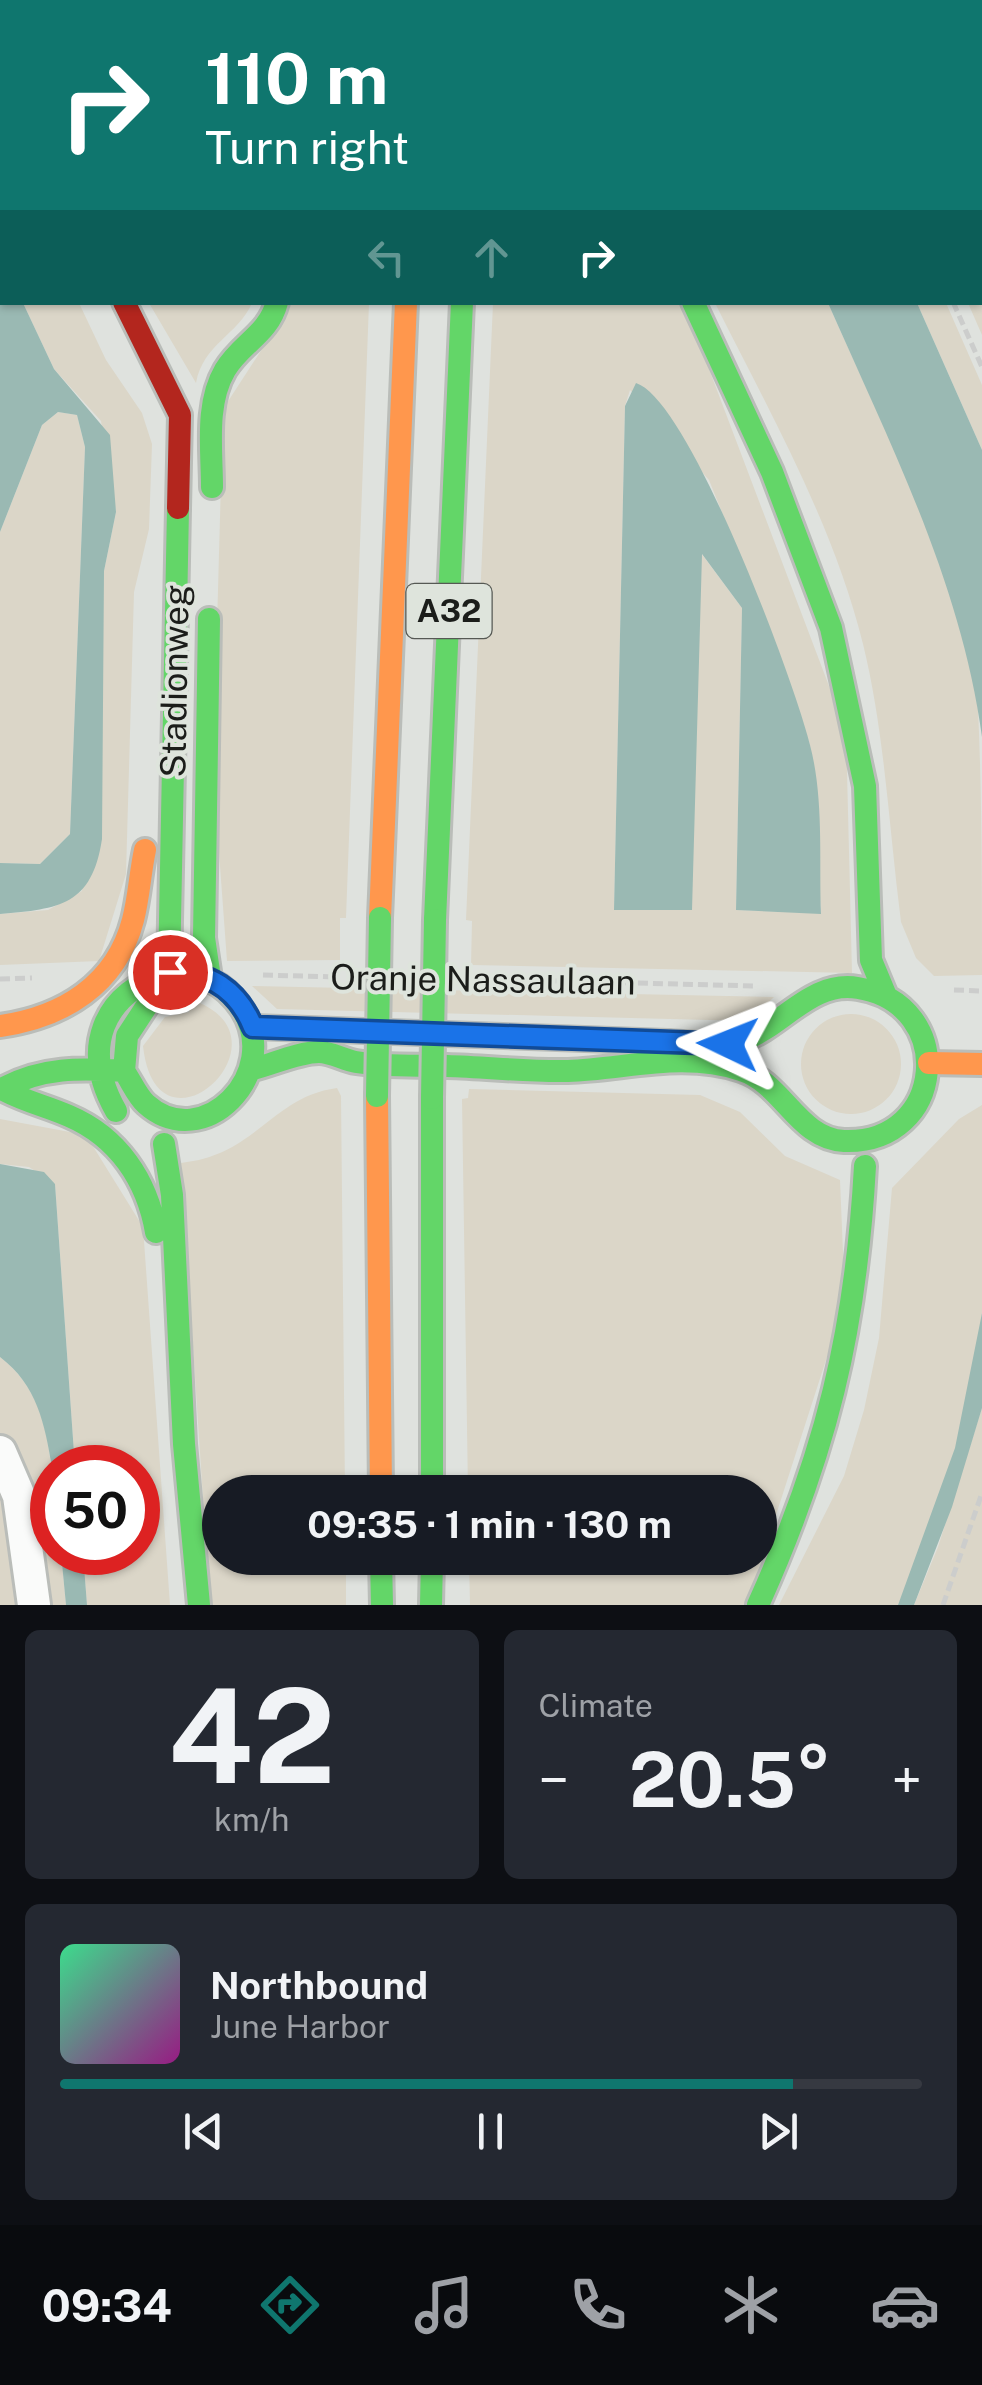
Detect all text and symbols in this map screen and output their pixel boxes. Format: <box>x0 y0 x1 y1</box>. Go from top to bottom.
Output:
text: 110 m <box>205 37 389 120</box>
icon: right <box>40 40 170 170</box>
text: Turn right <box>205 121 409 174</box>
icon: left <box>359 230 414 285</box>
icon: ahead <box>464 230 519 285</box>
icon: right <box>569 230 624 285</box>
street label: Stadionweg <box>152 584 197 778</box>
road number: A32 <box>406 584 492 638</box>
pin <box>128 930 213 1015</box>
icon: arrive <box>143 945 198 1000</box>
street label: Oranje Nassaulaan <box>330 956 636 1003</box>
position arrow <box>676 992 780 1096</box>
speed limit sign: 50 <box>30 1445 160 1575</box>
text: 09:35 · 1 min · 130 m <box>307 1502 672 1547</box>
text: 42 <box>168 1660 336 1812</box>
text: Climate <box>539 1687 653 1724</box>
text: 20.5° <box>629 1736 831 1824</box>
text: − <box>539 1748 569 1812</box>
text: + <box>891 1748 922 1812</box>
text: km/h <box>214 1801 289 1838</box>
text: Northbound <box>210 1963 428 2008</box>
text: June Harbor <box>210 2008 390 2045</box>
icon: previous <box>176 2104 231 2159</box>
icon: pause <box>463 2104 518 2159</box>
icon: next <box>751 2104 806 2159</box>
icon: directions <box>255 2270 325 2340</box>
icon: music <box>409 2270 479 2340</box>
icon: phone <box>563 2270 633 2340</box>
icon: climate <box>716 2270 786 2340</box>
icon: car <box>870 2270 940 2340</box>
text: 09:34 <box>42 2279 172 2332</box>

